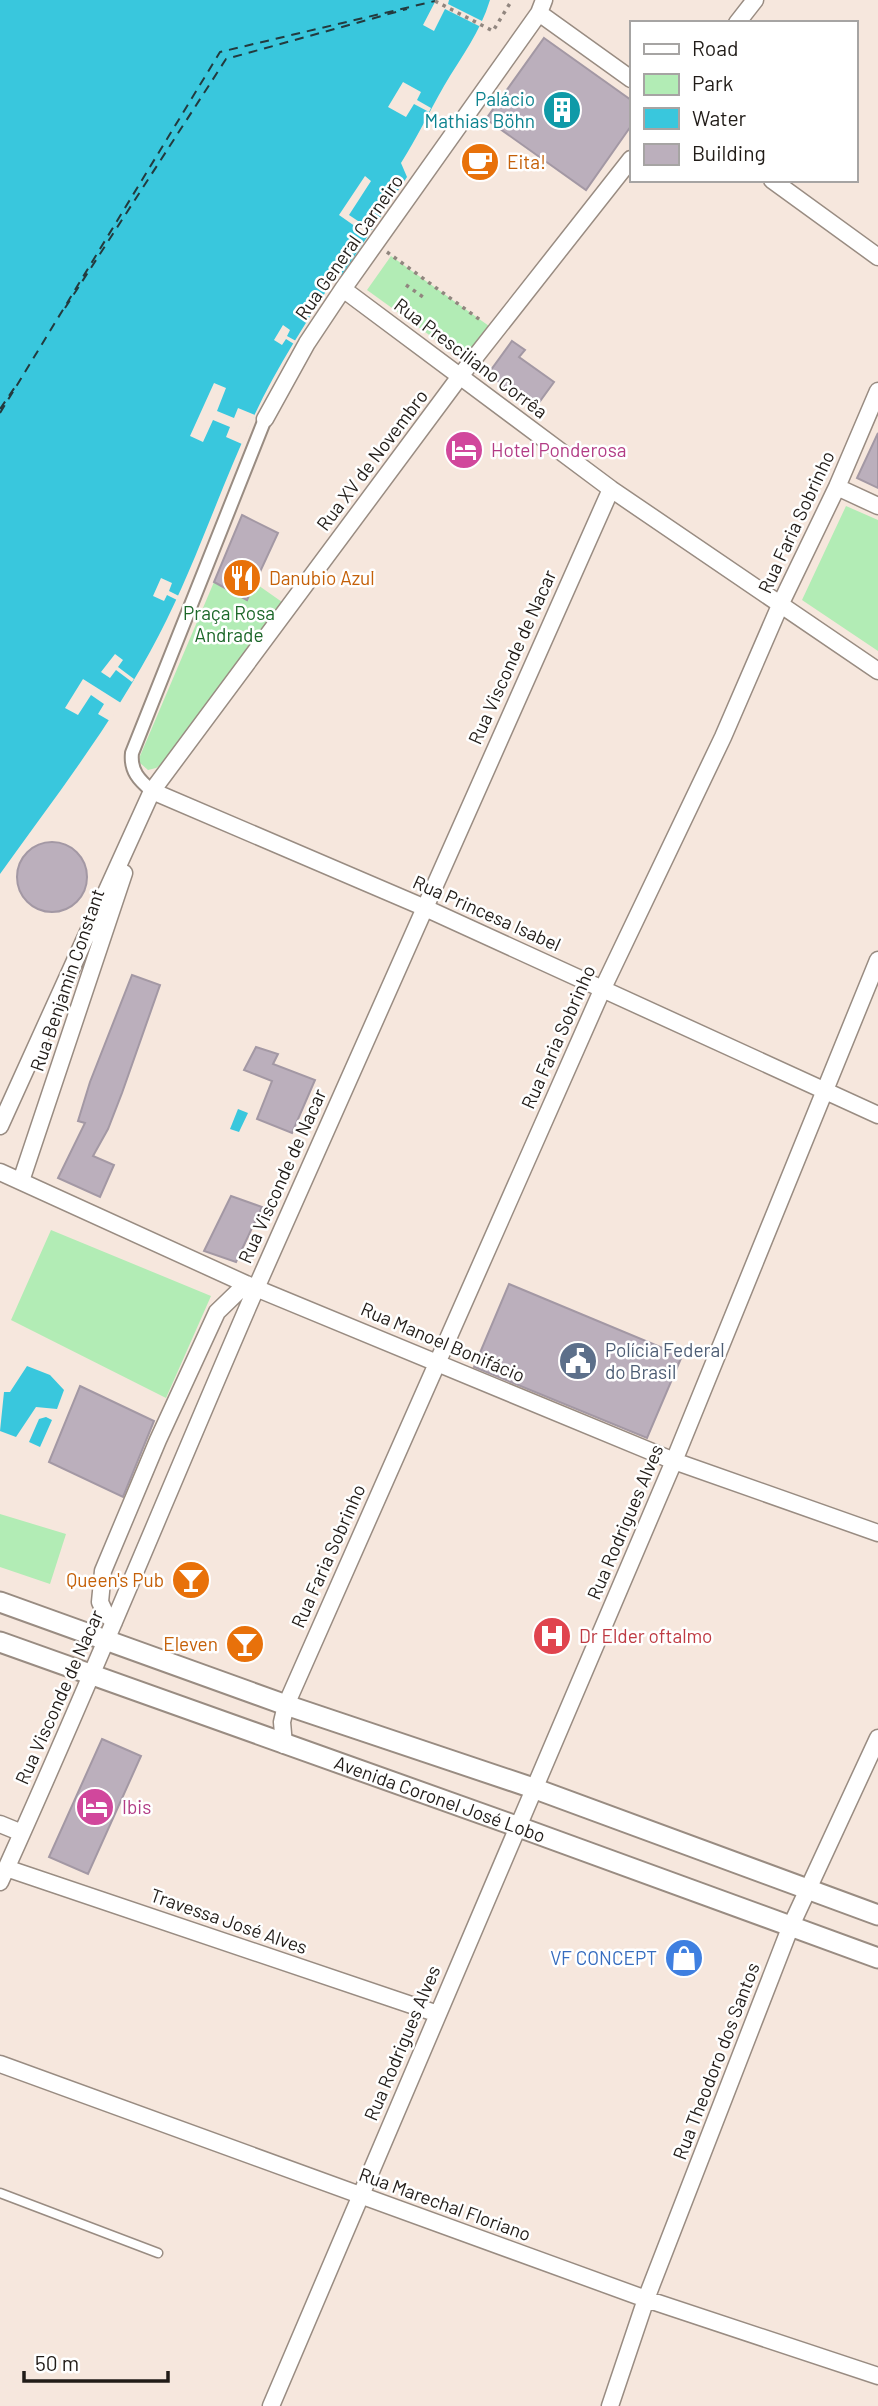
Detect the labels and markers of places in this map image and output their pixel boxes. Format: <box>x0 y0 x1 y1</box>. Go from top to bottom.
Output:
place label: Palácio Mathias Böhn <box>425 87 535 132</box>
building icon: Palácio Mathias Böhn <box>541 89 583 131</box>
cafe icon: Eita! <box>459 141 501 183</box>
place label: Eita! <box>507 150 546 173</box>
hotel icon: Hotel Ponderosa <box>443 429 485 471</box>
place label: Hotel Ponderosa <box>491 438 627 461</box>
restaurant icon: Danubio Azul <box>221 557 263 599</box>
place label: Danubio Azul <box>269 566 375 589</box>
place label: Polícia Federal do Brasil <box>605 1338 725 1383</box>
public building icon: Polícia Federal do Brasil <box>557 1340 599 1382</box>
bar icon: Queen's Pub <box>170 1559 212 1601</box>
place label: Queen's Pub <box>66 1568 164 1591</box>
hospital icon: Dr Elder oftalmo <box>531 1615 573 1657</box>
bar icon: Eleven <box>224 1623 266 1665</box>
place label: Dr Elder oftalmo <box>579 1624 712 1647</box>
place label: Eleven <box>163 1632 218 1655</box>
hotel icon: Ibis <box>74 1786 116 1828</box>
place label: Ibis <box>122 1795 151 1818</box>
shop icon: VF CONCEPT <box>663 1937 705 1979</box>
place label: VF CONCEPT <box>550 1946 657 1969</box>

